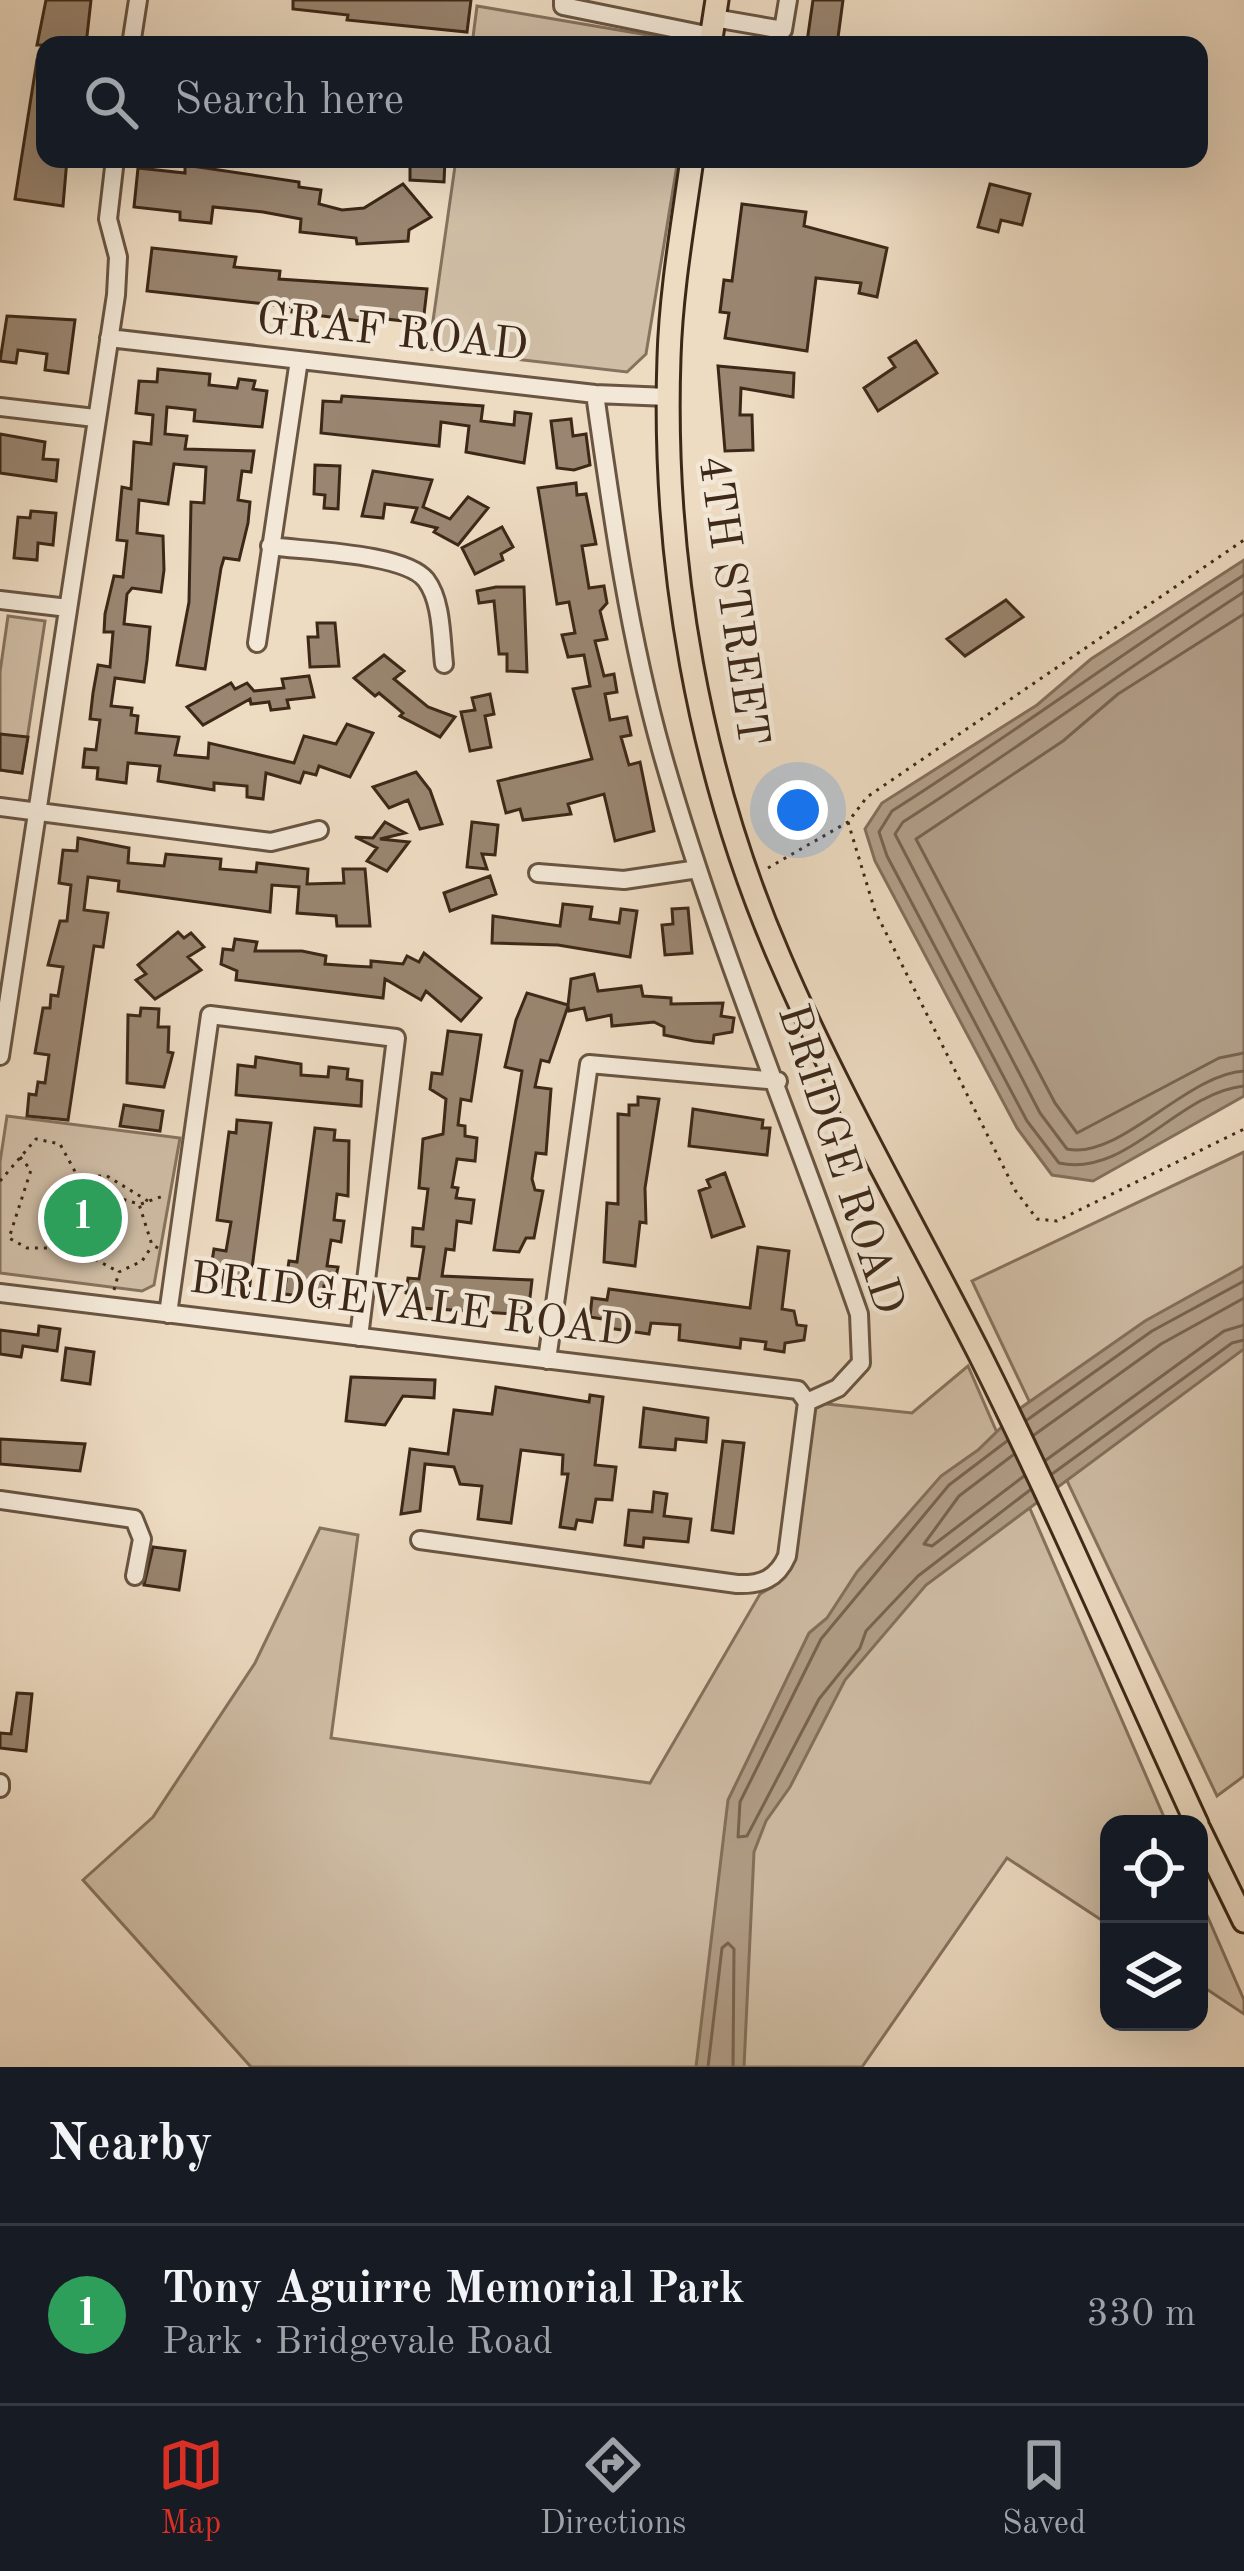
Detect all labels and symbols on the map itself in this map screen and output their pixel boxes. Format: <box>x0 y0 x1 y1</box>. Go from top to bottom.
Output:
street label: GRAF ROAD <box>254 297 530 371</box>
street label: 4TH STREET <box>688 453 774 749</box>
your location <box>768 780 828 840</box>
street label: BRIDGE ROAD <box>768 1000 910 1320</box>
pin: 1 <box>44 1173 122 1263</box>
street label: BRIDGEVALE ROAD <box>187 1257 635 1357</box>

